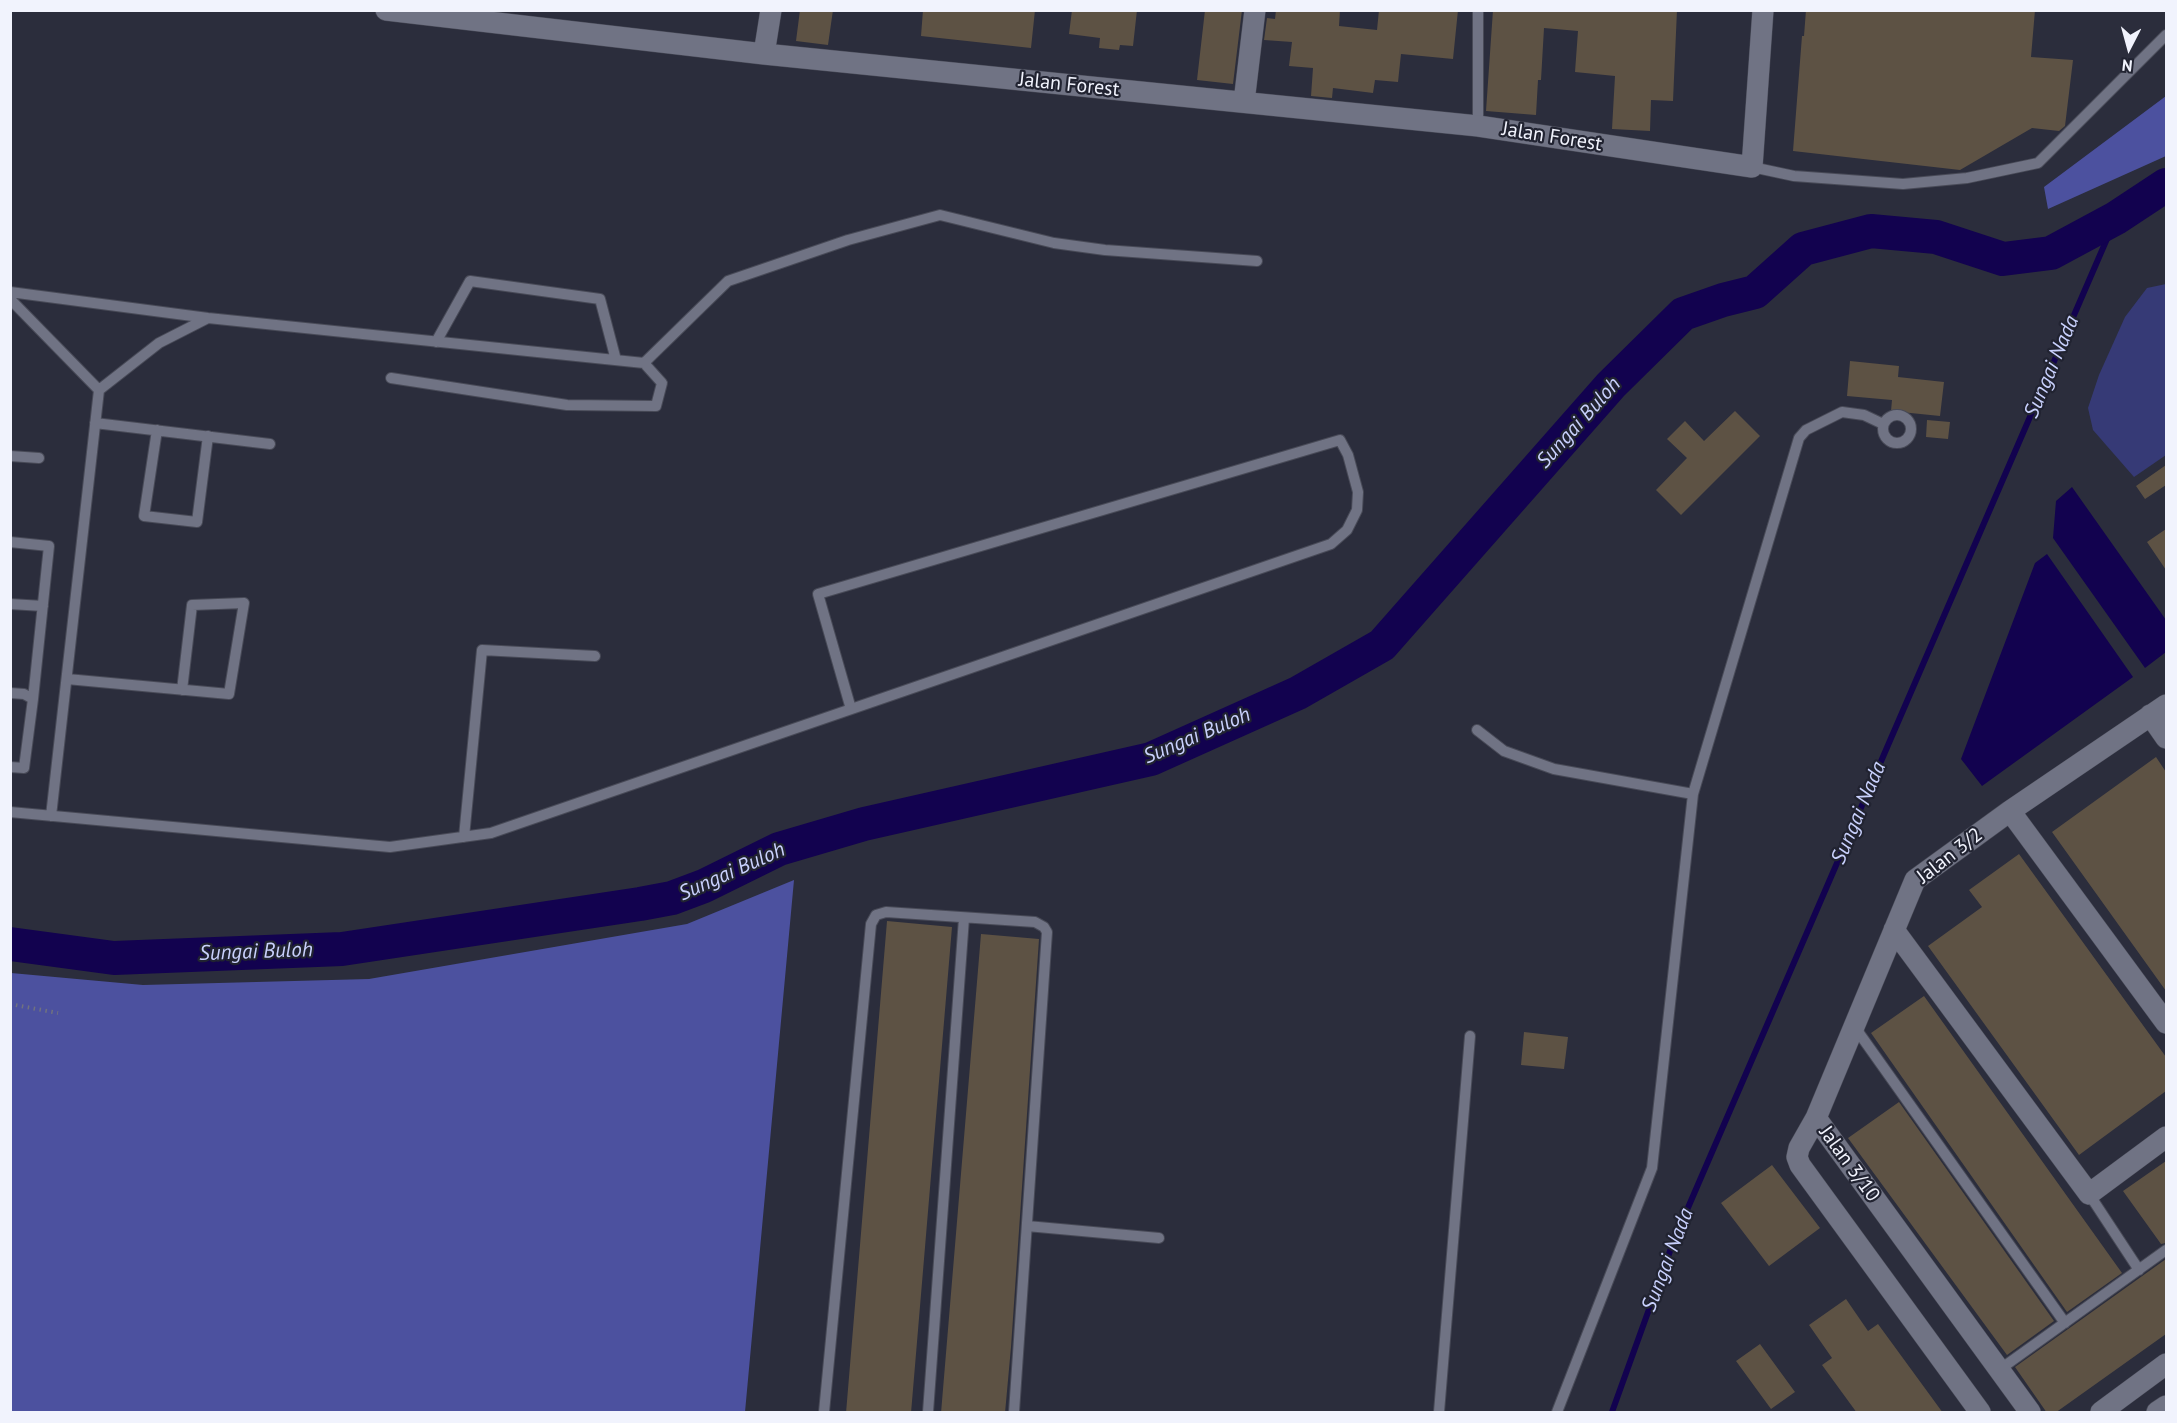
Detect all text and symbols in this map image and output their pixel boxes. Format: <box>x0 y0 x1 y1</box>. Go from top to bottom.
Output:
north arrow <box>2099 18 2159 78</box>
text: N <box>2121 55 2133 76</box>
street label: Jalan Forest <box>1018 68 1120 102</box>
street label: Jalan Forest <box>1500 117 1604 157</box>
water label: Sungai Nada <box>2019 312 2085 422</box>
water label: Sungai Buloh <box>1532 372 1626 474</box>
water label: Sungai Buloh <box>1140 702 1254 770</box>
water label: Sungai Nada <box>1826 758 1892 868</box>
street label: Jalan 3/2 <box>1912 823 1988 889</box>
water label: Sungai Buloh <box>675 837 789 907</box>
water label: Sungai Buloh <box>199 937 313 967</box>
street label: Jalan 3/10 <box>1814 1122 1884 1206</box>
water label: Sungai Nada <box>1637 1205 1699 1315</box>

